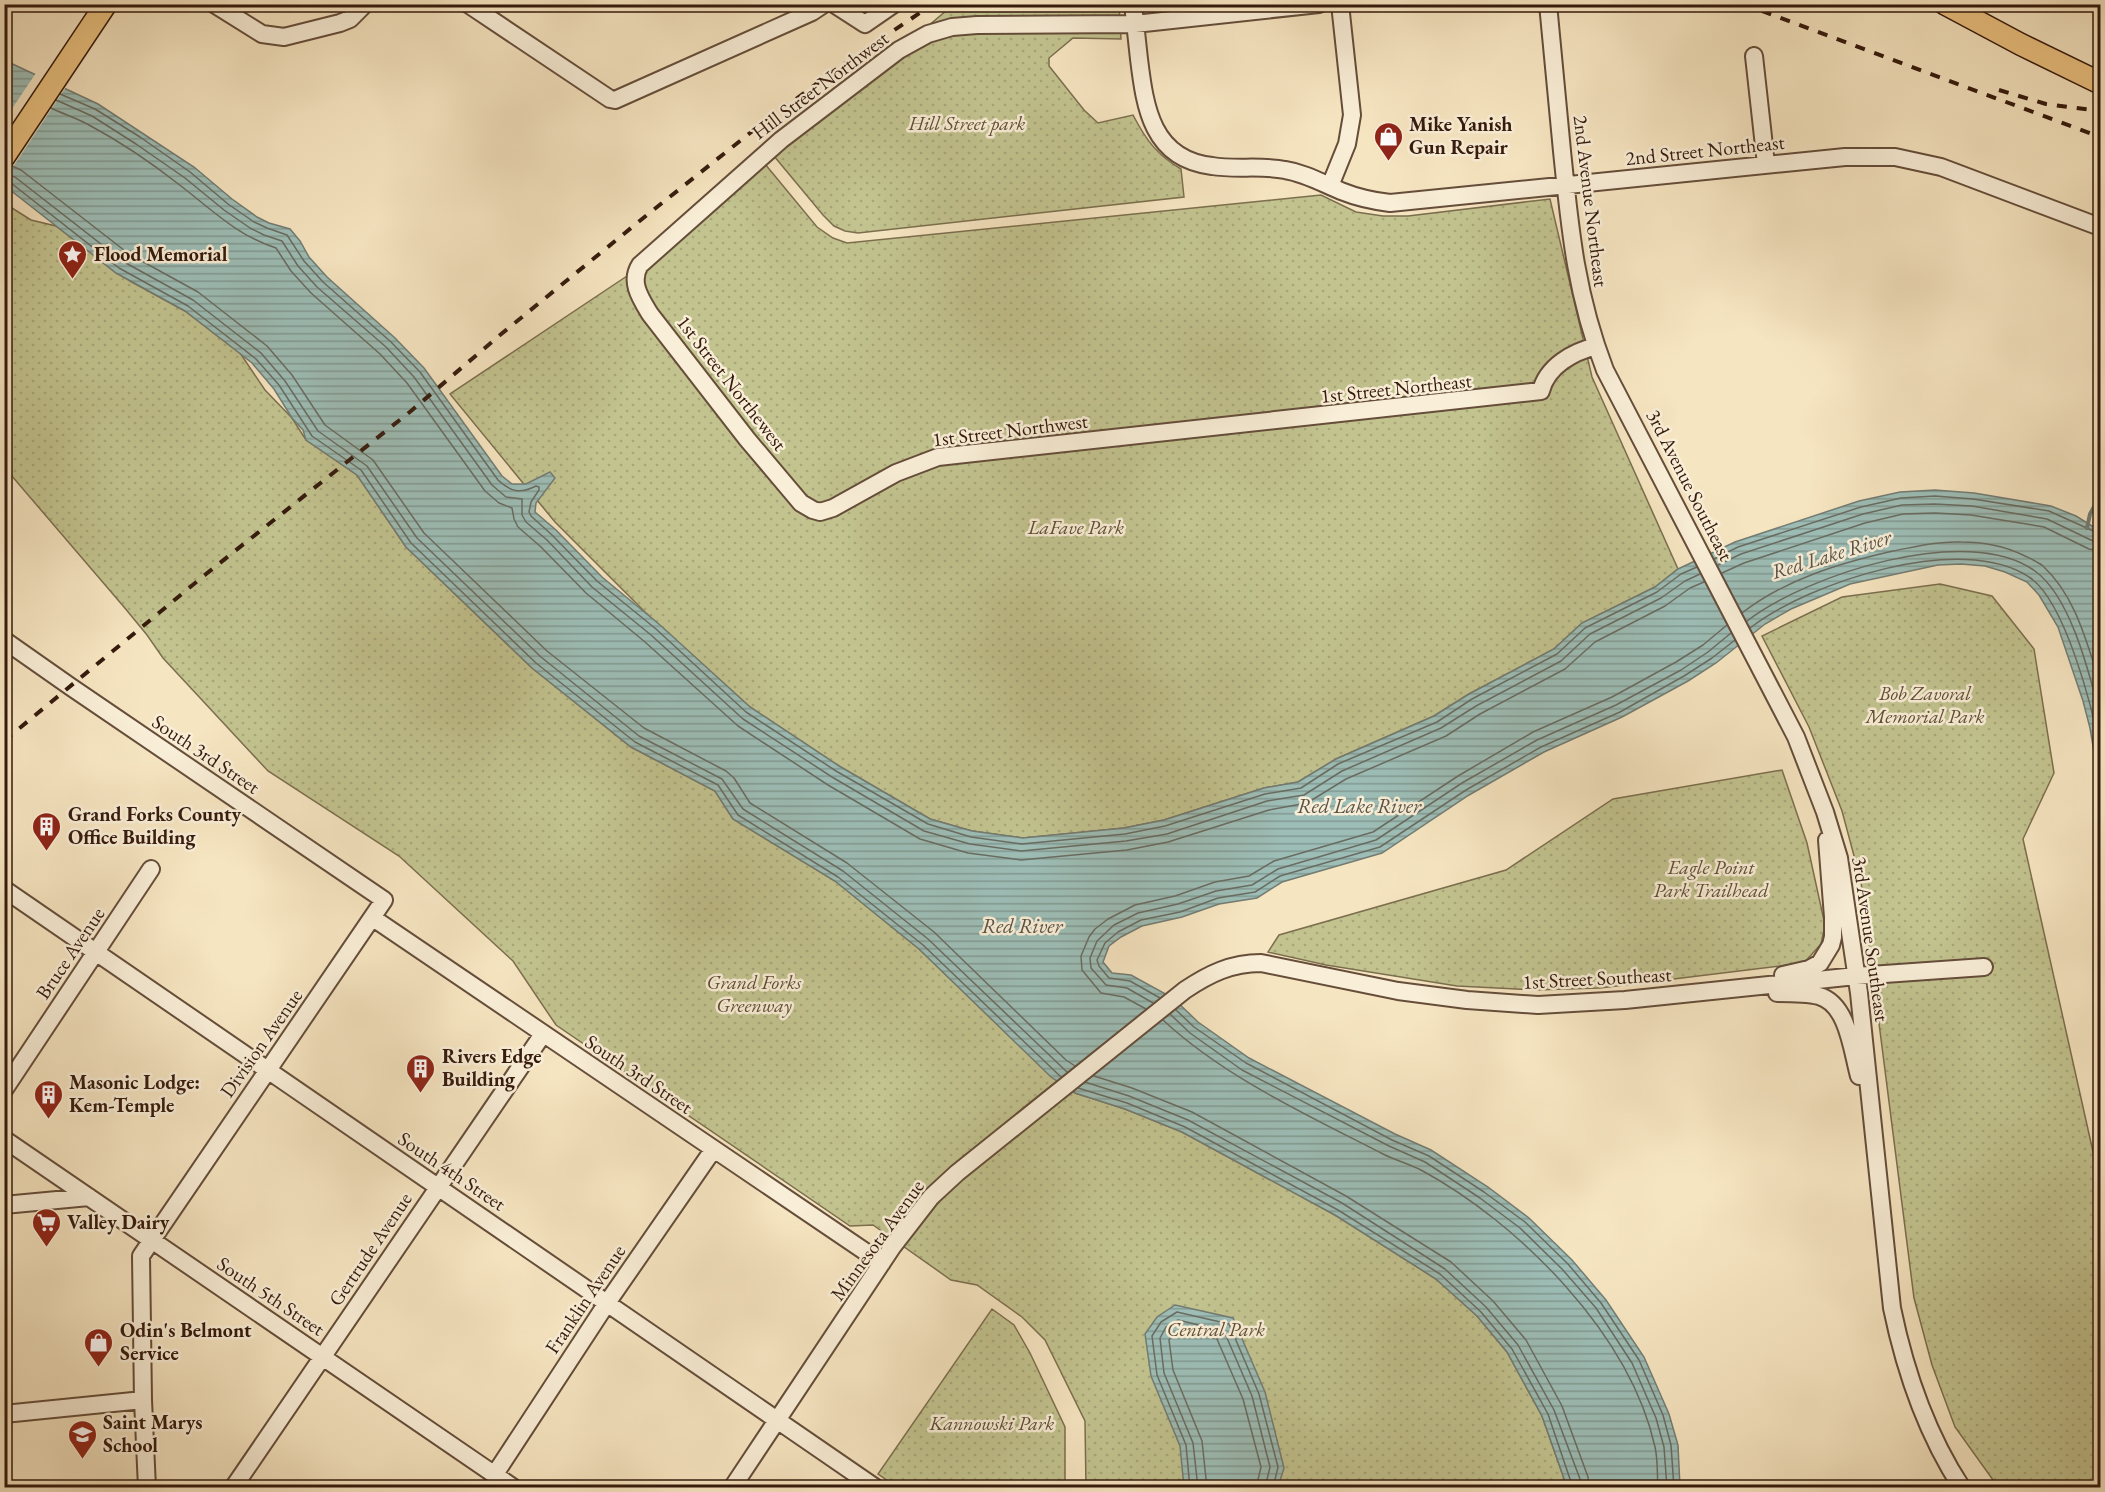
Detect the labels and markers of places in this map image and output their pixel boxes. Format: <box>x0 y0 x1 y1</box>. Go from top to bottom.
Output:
place label: Mike Yanish Gun Repair <box>1409 111 1513 160</box>
shop icon: Mike Yanish Gun Repair <box>1372 120 1404 162</box>
place icon: Flood Memorial <box>57 238 89 280</box>
place label: Flood Memorial <box>94 241 228 267</box>
place label: Grand Forks County Office Building <box>68 801 242 850</box>
building icon: Grand Forks County Office Building <box>31 810 63 852</box>
place label: Rivers Edge Building <box>442 1043 542 1092</box>
building icon: Rivers Edge Building <box>405 1052 437 1094</box>
place label: Masonic Lodge: Kem-Temple <box>69 1069 200 1118</box>
building icon: Masonic Lodge: Kem-Temple <box>32 1078 64 1120</box>
supermarket icon: Valley Dairy <box>30 1206 62 1248</box>
place label: Valley Dairy <box>67 1209 170 1235</box>
place label: Odin's Belmont Service <box>120 1317 252 1366</box>
shop icon: Odin's Belmont Service <box>83 1326 115 1368</box>
place label: Saint Marys School <box>103 1409 202 1458</box>
school or university icon: Saint Marys School <box>66 1418 98 1460</box>

